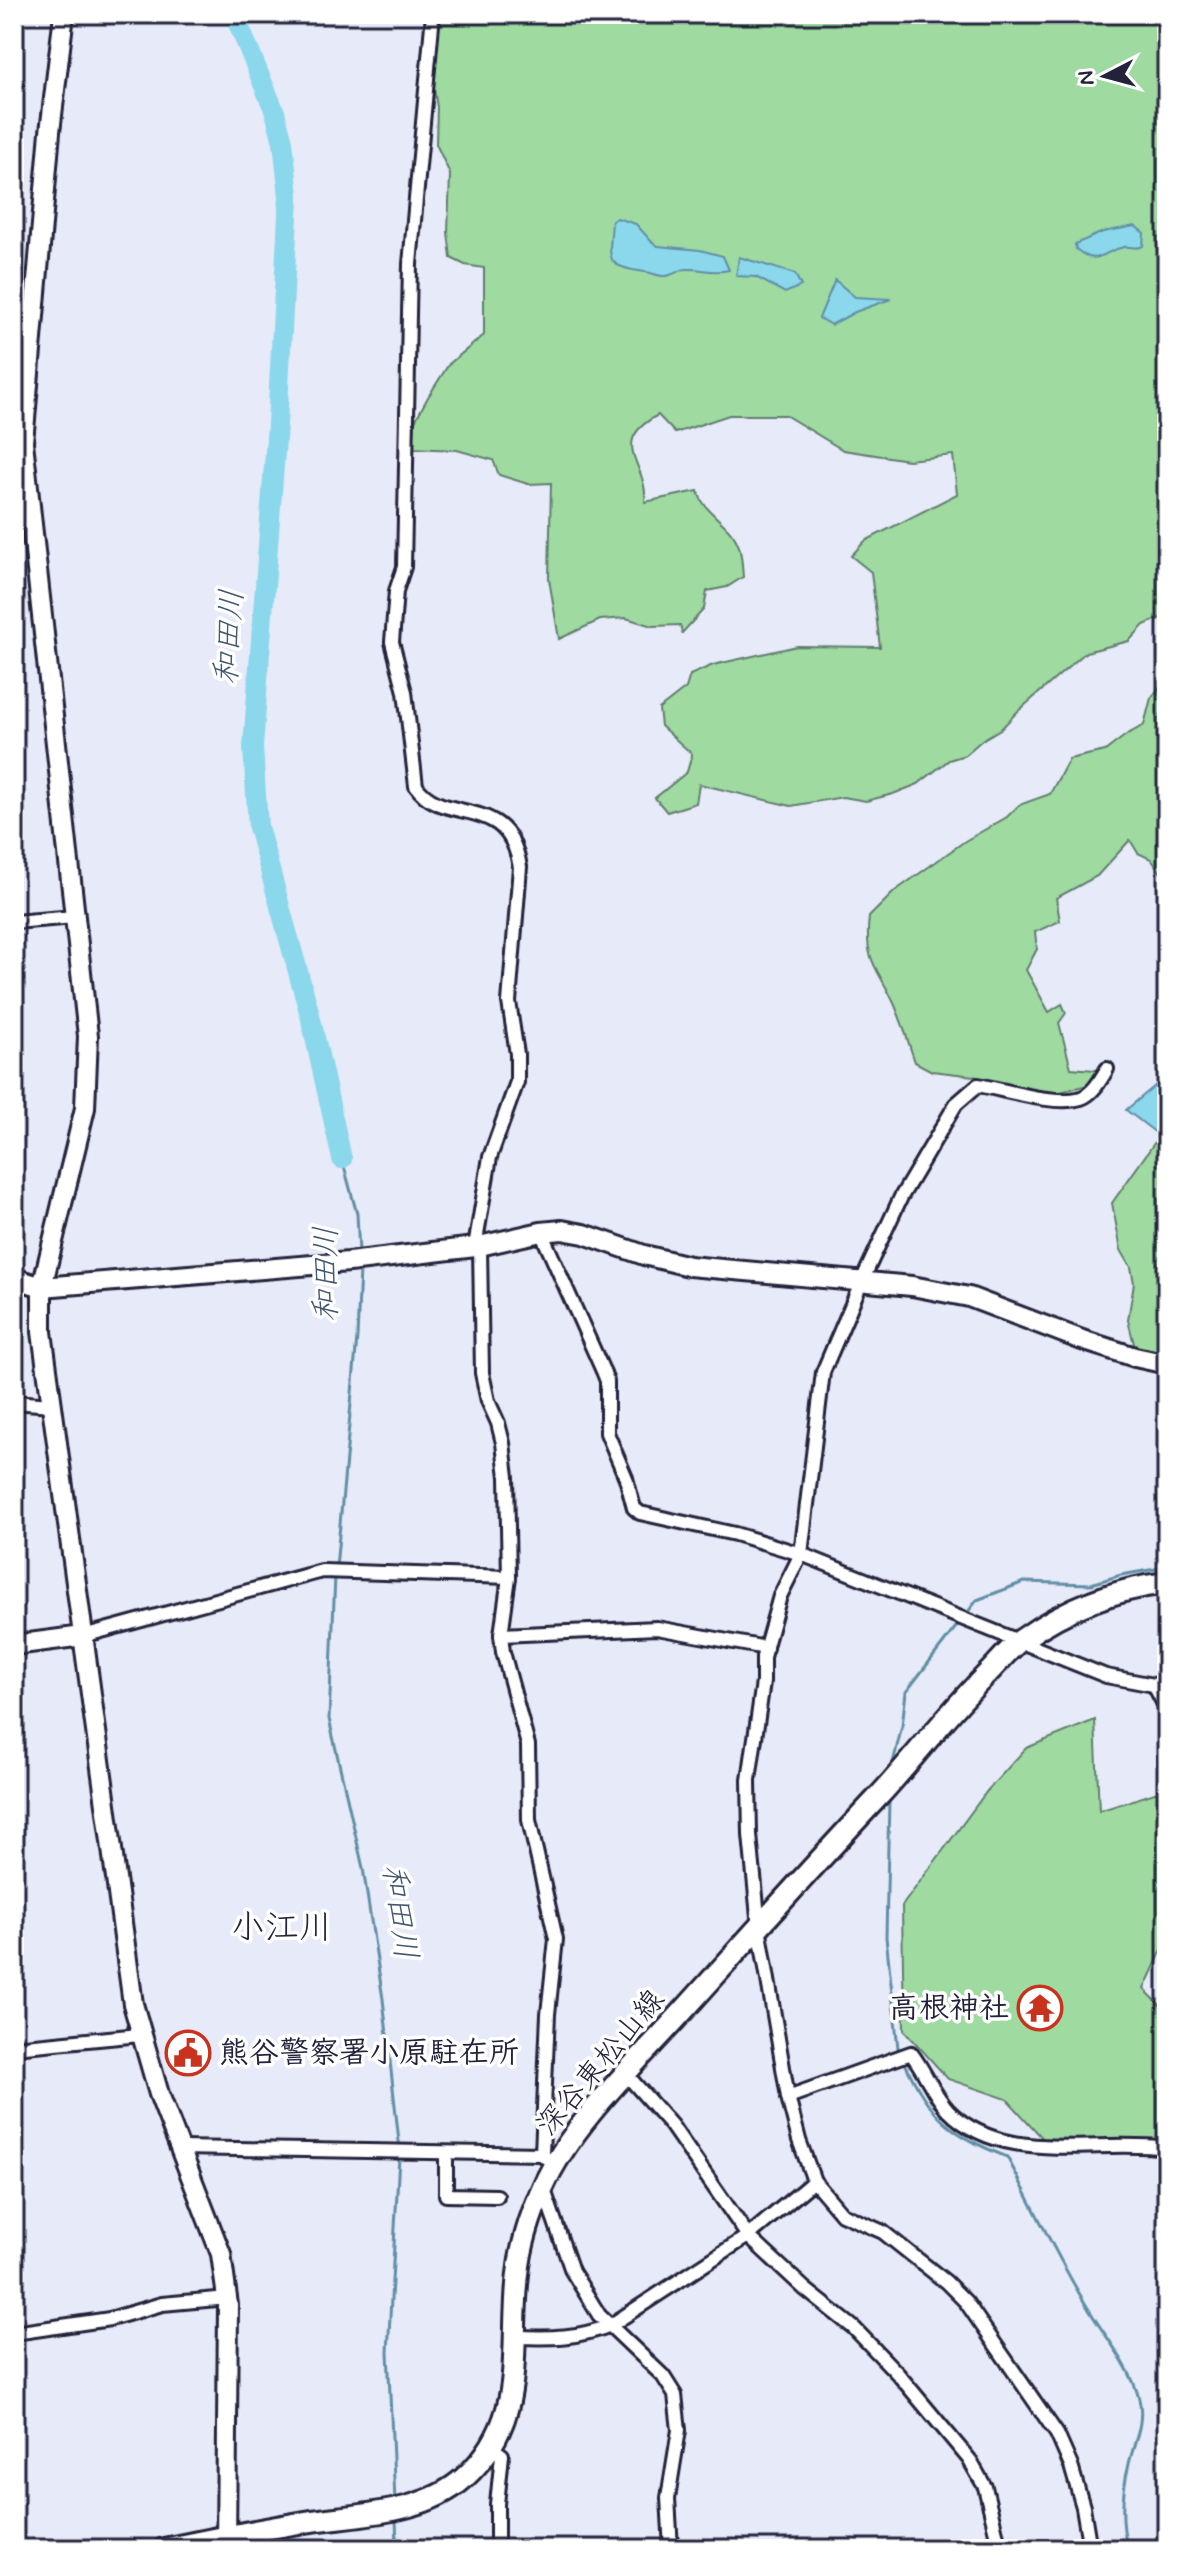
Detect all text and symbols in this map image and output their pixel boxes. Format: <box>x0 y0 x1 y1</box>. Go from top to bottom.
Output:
north arrow <box>1065 36 1145 116</box>
text: N <box>1072 69 1102 87</box>
water label: 和田川 <box>206 588 254 686</box>
water label: 和田川 <box>306 1226 348 1322</box>
water label: 和田川 <box>372 1862 426 1962</box>
district label: 小江川 <box>231 1906 333 1951</box>
street label: 深谷東松山線 <box>528 1982 674 2144</box>
temple icon: 高根神社 <box>1016 1984 1064 2032</box>
place label: 高根神社 <box>889 1989 1009 2028</box>
public building icon: 熊谷警察署小原駐在所 <box>164 2029 212 2077</box>
place label: 熊谷警察署小原駐在所 <box>219 2034 519 2073</box>

